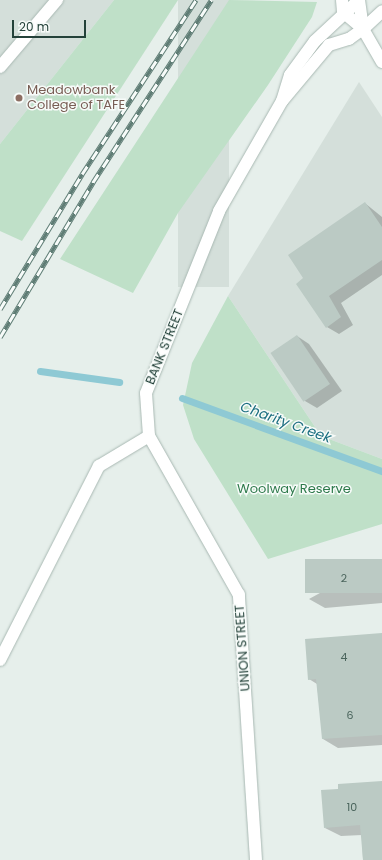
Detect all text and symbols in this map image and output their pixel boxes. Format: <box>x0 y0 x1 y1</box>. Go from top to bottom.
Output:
scale bar <box>14 12 88 38</box>
text: 20 m <box>19 18 49 35</box>
place label: Meadowbank College of TAFE <box>27 83 125 114</box>
marker: Meadowbank College of TAFE <box>14 93 24 103</box>
street label: BANK STREET <box>143 307 187 387</box>
water label: Charity Creek <box>238 398 334 446</box>
park label: Woolway Reserve <box>237 481 351 497</box>
house number: 2 <box>341 571 347 585</box>
street label: UNION STREET <box>232 604 254 692</box>
house number: 4 <box>341 650 347 664</box>
house number: 6 <box>347 708 353 722</box>
house number: 10 <box>347 800 357 814</box>

